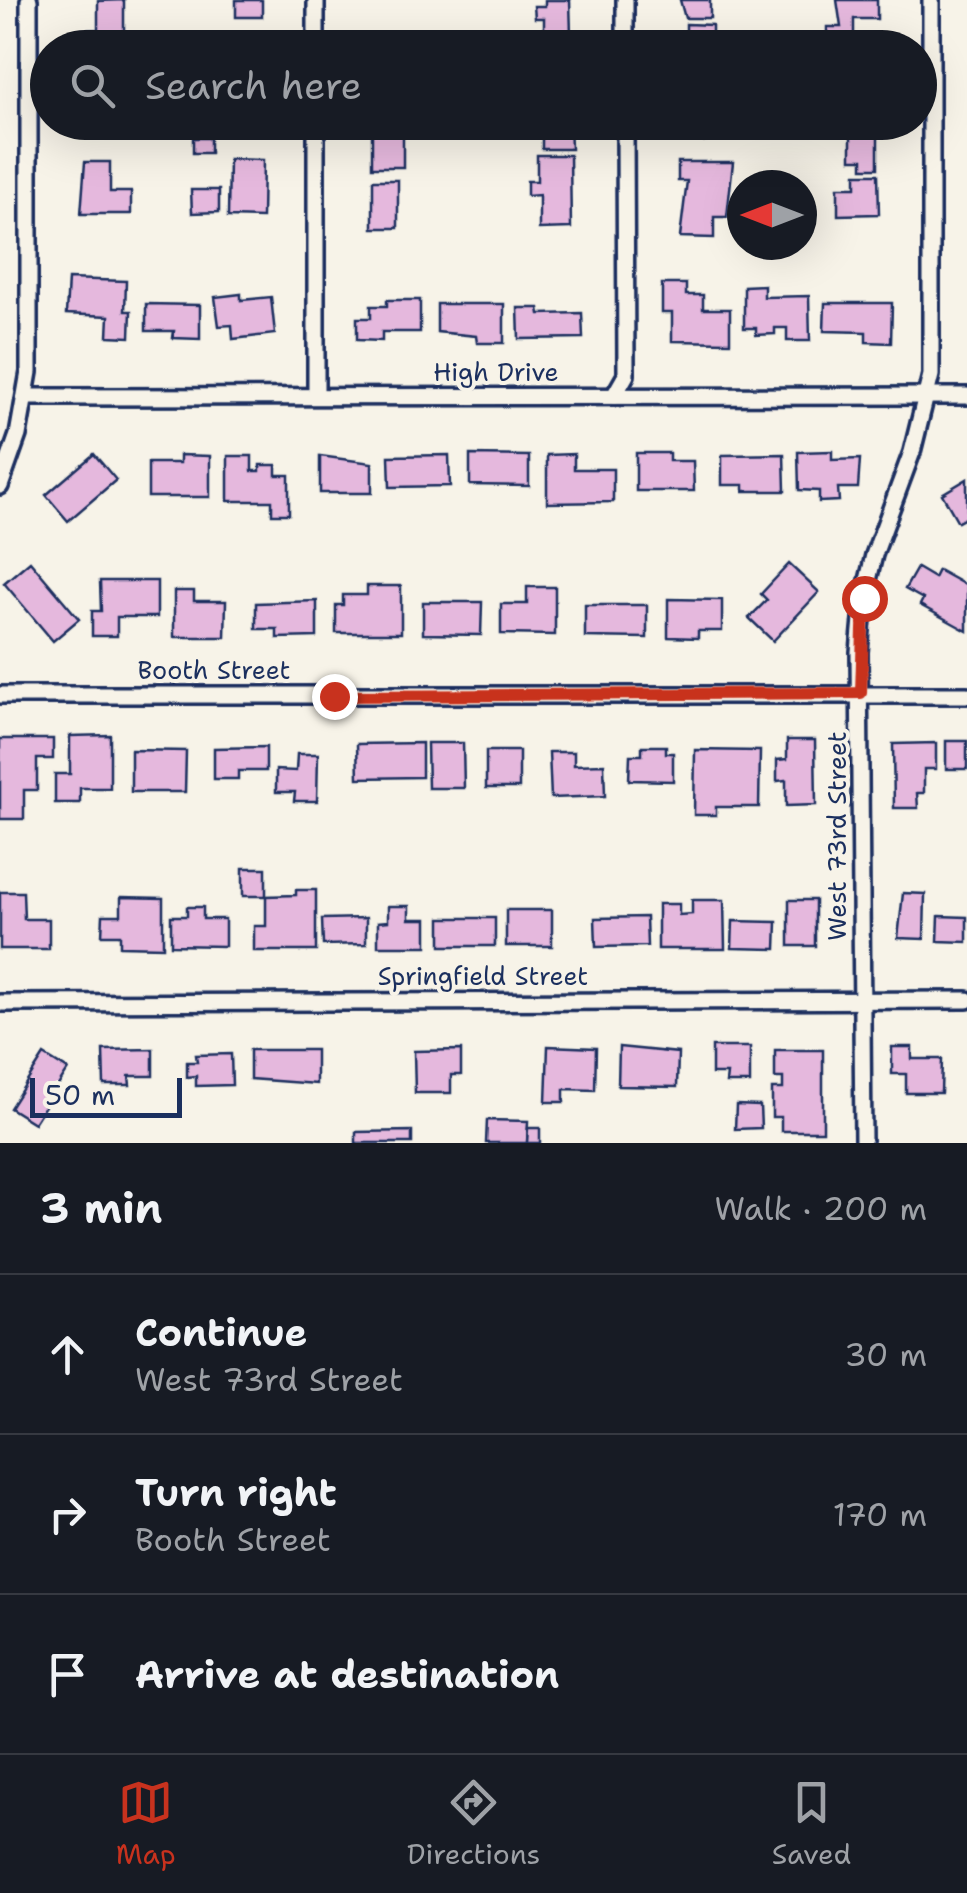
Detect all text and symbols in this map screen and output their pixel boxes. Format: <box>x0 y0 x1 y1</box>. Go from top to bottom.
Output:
search box <box>30 30 937 140</box>
icon: search <box>65 58 120 113</box>
text: Search here <box>145 60 362 111</box>
north arrow <box>727 170 817 260</box>
street label: High Drive <box>433 355 559 389</box>
route start <box>842 576 888 622</box>
street label: Booth Street <box>138 653 290 687</box>
route end <box>312 674 358 720</box>
street label: West 73rd Street <box>820 731 854 941</box>
street label: Springfield Street <box>378 959 588 993</box>
scale bar <box>30 1073 182 1118</box>
text: 50 m <box>45 1076 115 1114</box>
text: 3 min <box>40 1180 162 1236</box>
text: Walk · 200 m <box>714 1187 927 1230</box>
text: Continue <box>135 1307 307 1358</box>
icon: ahead <box>40 1327 95 1382</box>
text: 30 m <box>844 1333 927 1376</box>
text: West 73rd Street <box>135 1358 403 1401</box>
text: Turn right <box>135 1467 337 1518</box>
icon: right <box>40 1487 95 1542</box>
text: 170 m <box>833 1493 927 1536</box>
text: Booth Street <box>135 1518 331 1561</box>
icon: arrive <box>40 1647 95 1702</box>
text: Arrive at destination <box>135 1649 559 1700</box>
tab: Map <box>116 1775 176 1873</box>
tab: Directions <box>407 1775 540 1873</box>
tab: Saved <box>772 1775 851 1873</box>

